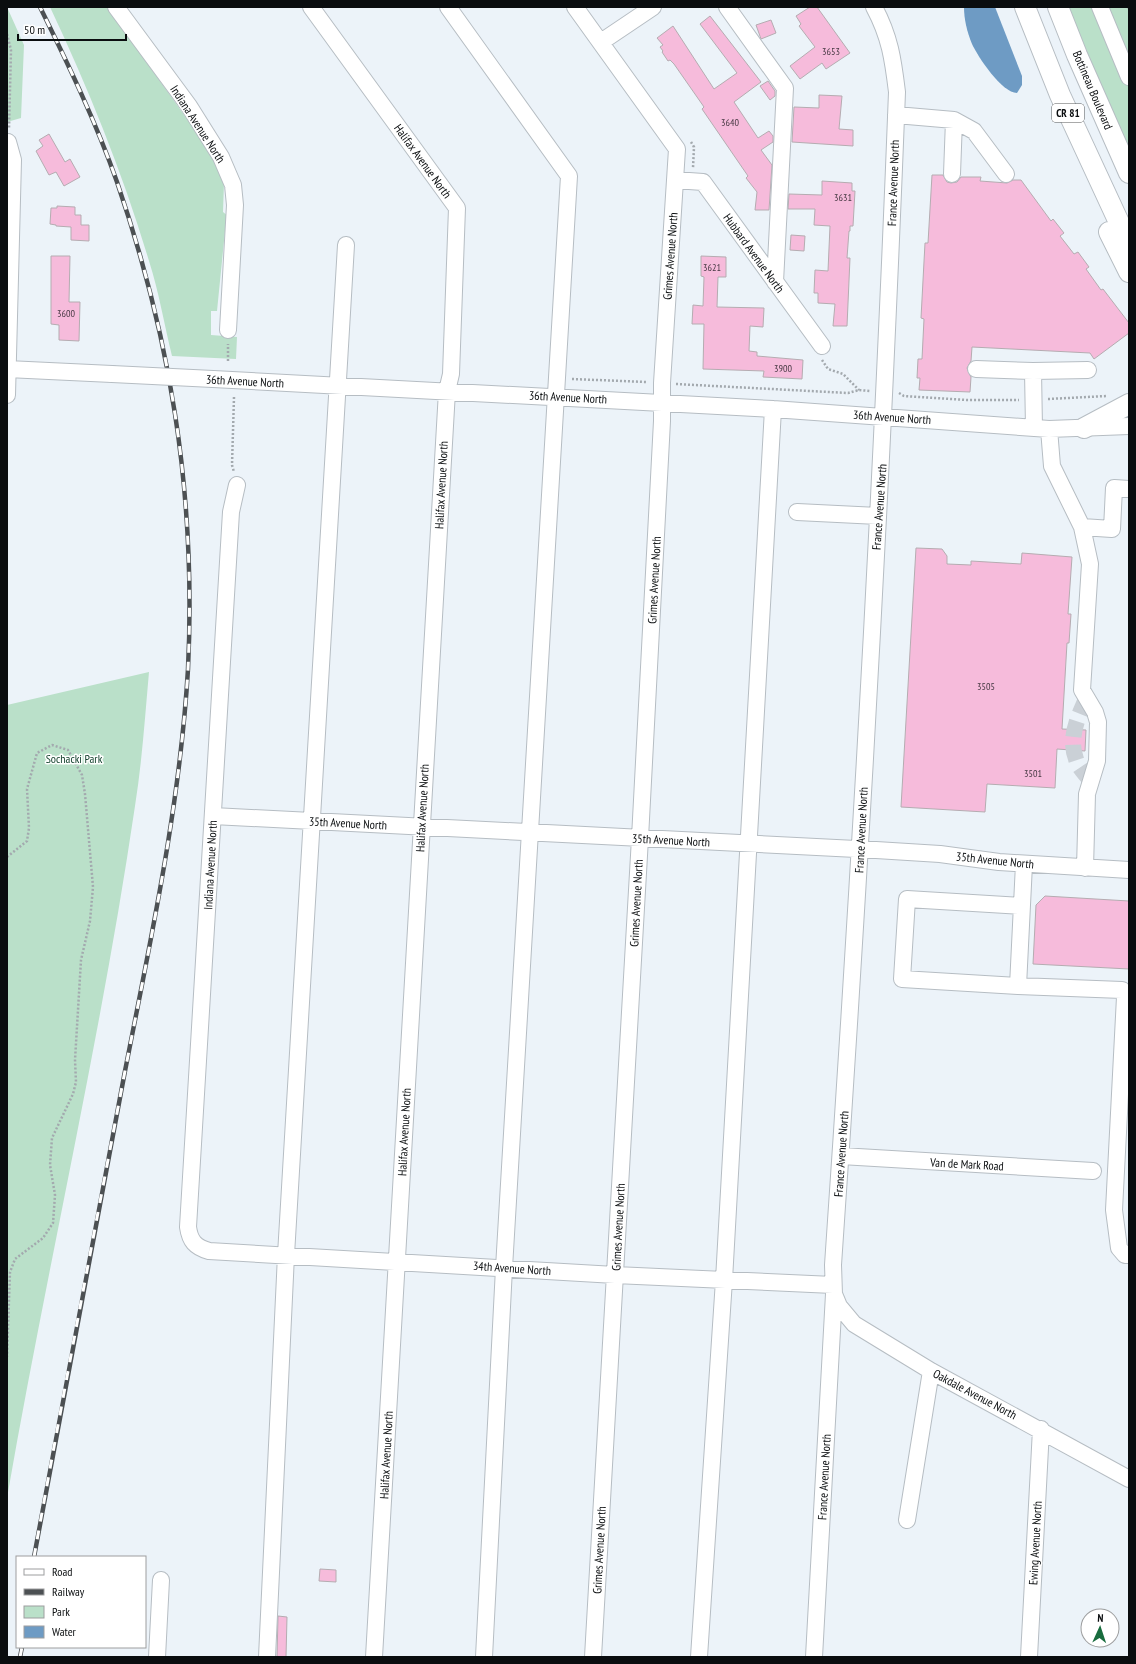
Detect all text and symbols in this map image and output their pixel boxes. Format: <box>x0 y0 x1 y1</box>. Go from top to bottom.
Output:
scale bar <box>18 16 126 42</box>
text: 50 m <box>24 22 45 37</box>
house number: 3653 <box>822 45 840 58</box>
street label: Bottineau Boulevard <box>1070 48 1116 132</box>
street label: Indiana Avenue North <box>167 82 229 166</box>
road number: CR 81 <box>1052 104 1084 122</box>
house number: 3640 <box>721 116 740 129</box>
street label: Halifax Avenue North <box>391 121 455 201</box>
street label: France Avenue North <box>884 140 902 226</box>
house number: 3631 <box>834 191 852 204</box>
street label: Hubbard Avenue North <box>720 210 788 296</box>
street label: Grimes Avenue North <box>659 212 681 300</box>
house number: 3621 <box>703 261 721 274</box>
house number: 3600 <box>57 307 76 320</box>
house number: 3900 <box>774 362 793 375</box>
street label: 36th Avenue North <box>206 371 284 391</box>
street label: 36th Avenue North <box>529 387 607 407</box>
street label: 36th Avenue North <box>852 407 932 427</box>
street label: Halifax Avenue North <box>431 441 451 529</box>
street label: France Avenue North <box>869 463 889 551</box>
street label: Grimes Avenue North <box>644 536 664 624</box>
house number: 3505 <box>977 680 995 693</box>
park label: Sochacki Park <box>46 751 103 766</box>
street label: Halifax Avenue North <box>412 764 432 852</box>
house number: 3501 <box>1024 767 1042 780</box>
street label: France Avenue North <box>851 787 871 873</box>
street label: 35th Avenue North <box>309 813 387 833</box>
street label: Indiana Avenue North <box>200 820 220 910</box>
street label: 35th Avenue North <box>632 830 710 850</box>
street label: 35th Avenue North <box>955 848 1035 872</box>
street label: Grimes Avenue North <box>626 859 646 947</box>
street label: Halifax Avenue North <box>394 1088 414 1176</box>
street label: France Avenue North <box>831 1110 851 1198</box>
street label: Van de Mark Road <box>929 1155 1004 1173</box>
street label: Grimes Avenue North <box>608 1183 628 1271</box>
street label: 34th Avenue North <box>472 1258 552 1278</box>
street label: Oakdale Avenue North <box>931 1366 1019 1422</box>
street label: Halifax Avenue North <box>376 1411 396 1499</box>
street label: France Avenue North <box>814 1434 834 1520</box>
street label: Ewing Avenue North <box>1025 1501 1045 1585</box>
street label: Grimes Avenue North <box>589 1506 609 1594</box>
legend <box>16 1556 146 1648</box>
text: Road <box>52 1564 72 1579</box>
text: Railway <box>52 1584 85 1599</box>
text: Park <box>52 1604 70 1619</box>
north arrow <box>1080 1608 1120 1648</box>
text: N <box>1097 1611 1104 1625</box>
text: Water <box>52 1624 77 1639</box>

